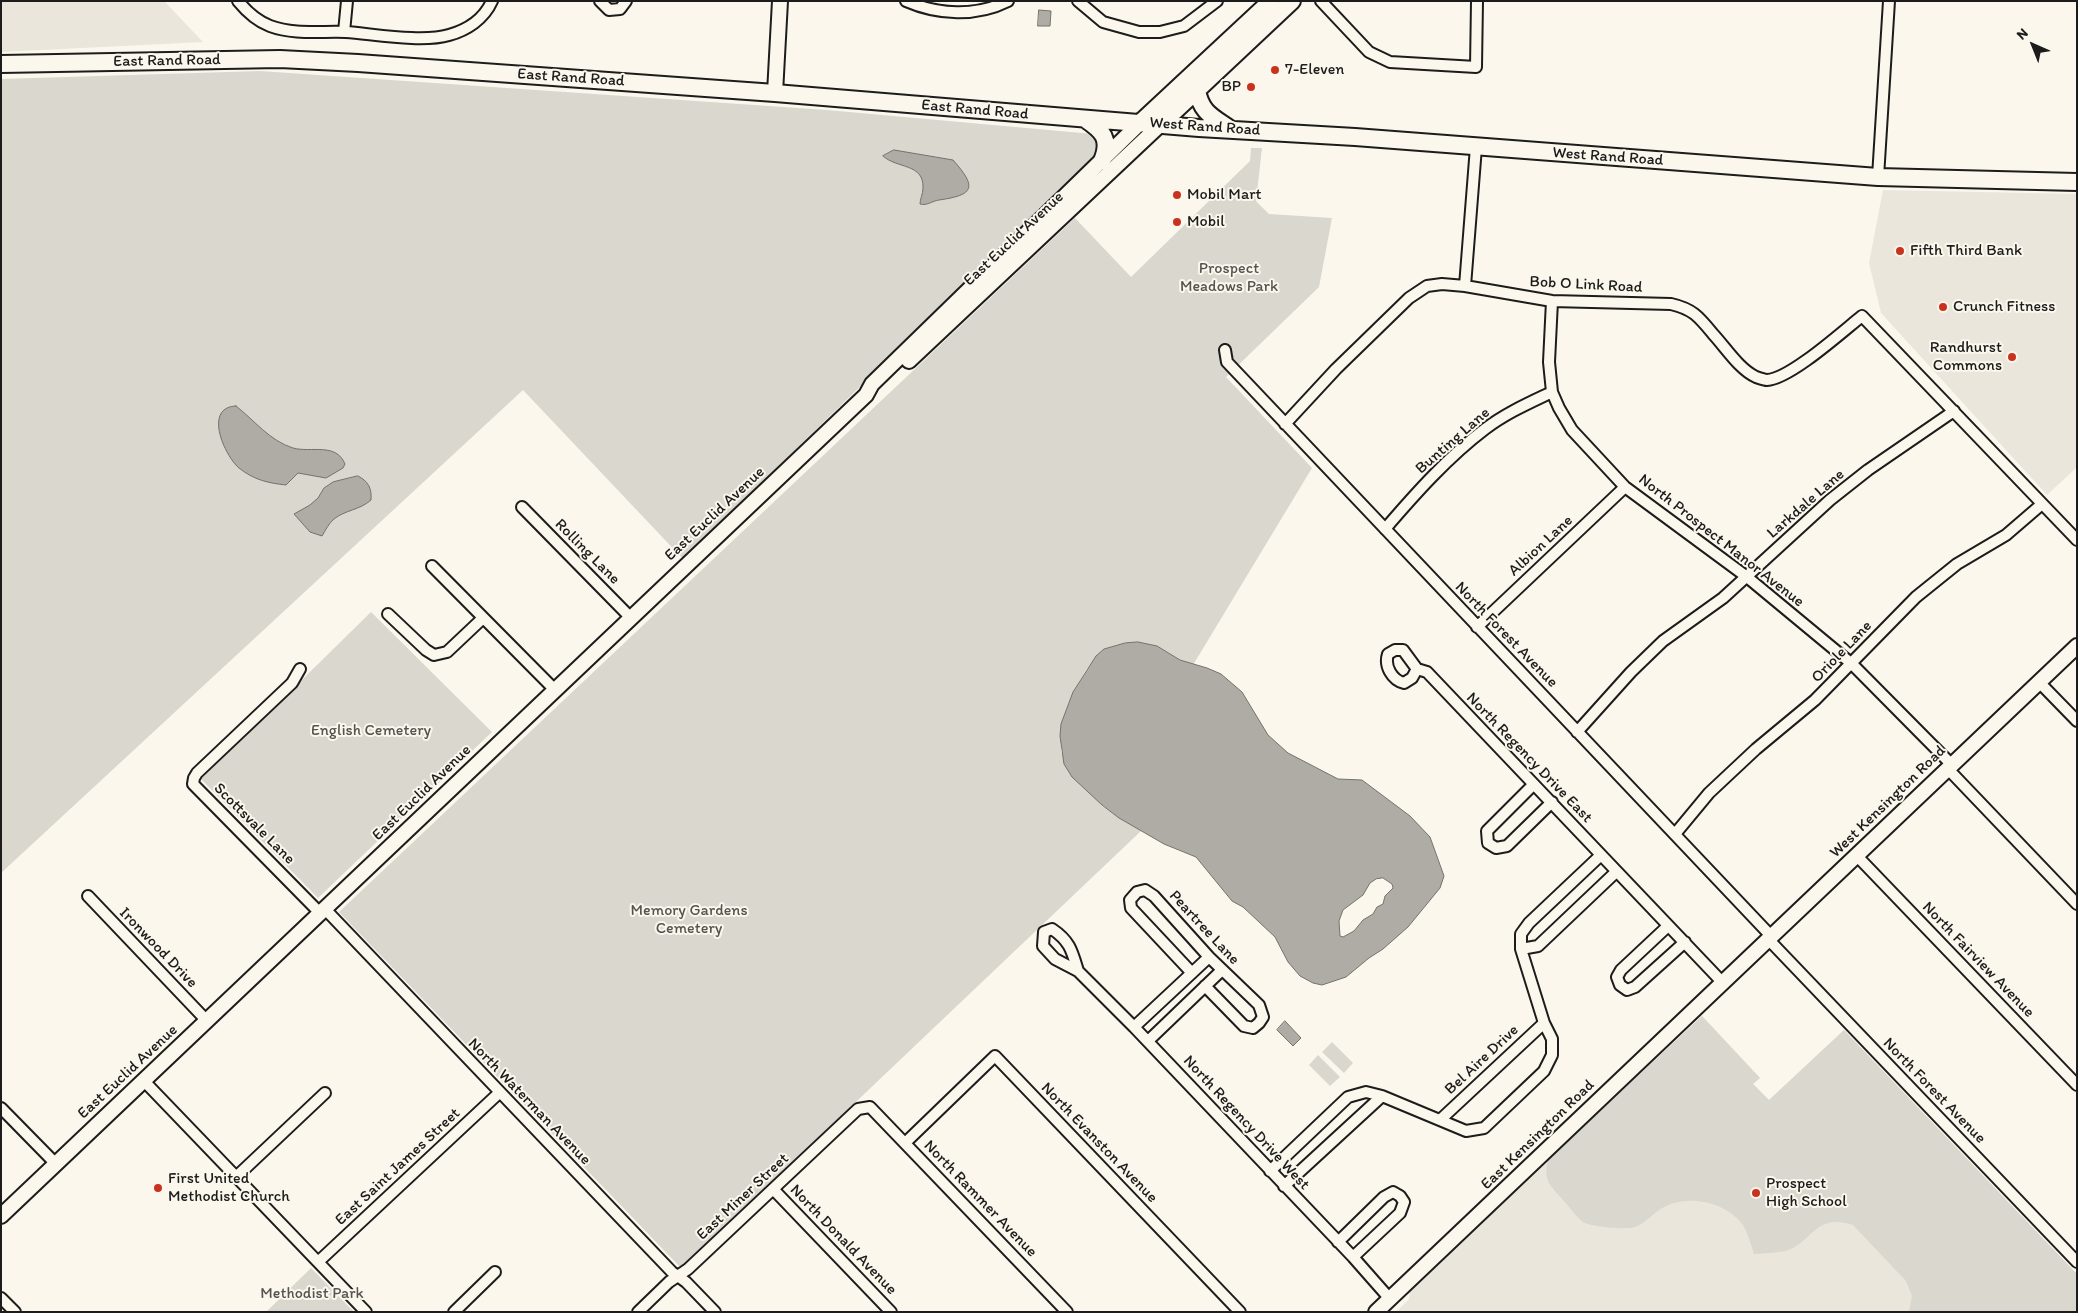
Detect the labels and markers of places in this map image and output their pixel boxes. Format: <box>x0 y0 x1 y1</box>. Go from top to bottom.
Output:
place label: 7-Eleven <box>1285 60 1344 80</box>
marker: 7-Eleven <box>1269 64 1281 76</box>
place label: BP <box>1222 77 1241 97</box>
marker: BP <box>1245 81 1257 93</box>
place label: Mobil Mart <box>1187 185 1262 205</box>
marker: Mobil Mart <box>1171 189 1183 201</box>
place label: Mobil <box>1187 212 1225 232</box>
marker: Mobil <box>1171 216 1183 228</box>
place label: Fifth Third Bank <box>1910 241 2022 261</box>
marker: Fifth Third Bank <box>1894 245 1906 257</box>
place label: Crunch Fitness <box>1953 297 2055 317</box>
marker: Crunch Fitness <box>1937 301 1949 313</box>
place label: Randhurst Commons <box>1930 338 2002 376</box>
marker: Randhurst Commons <box>2006 351 2018 363</box>
place label: First United Methodist Church <box>168 1169 290 1207</box>
place label: Prospect High School <box>1766 1174 1847 1212</box>
marker: First United Methodist Church <box>152 1182 164 1194</box>
marker: Prospect High School <box>1750 1187 1762 1199</box>

